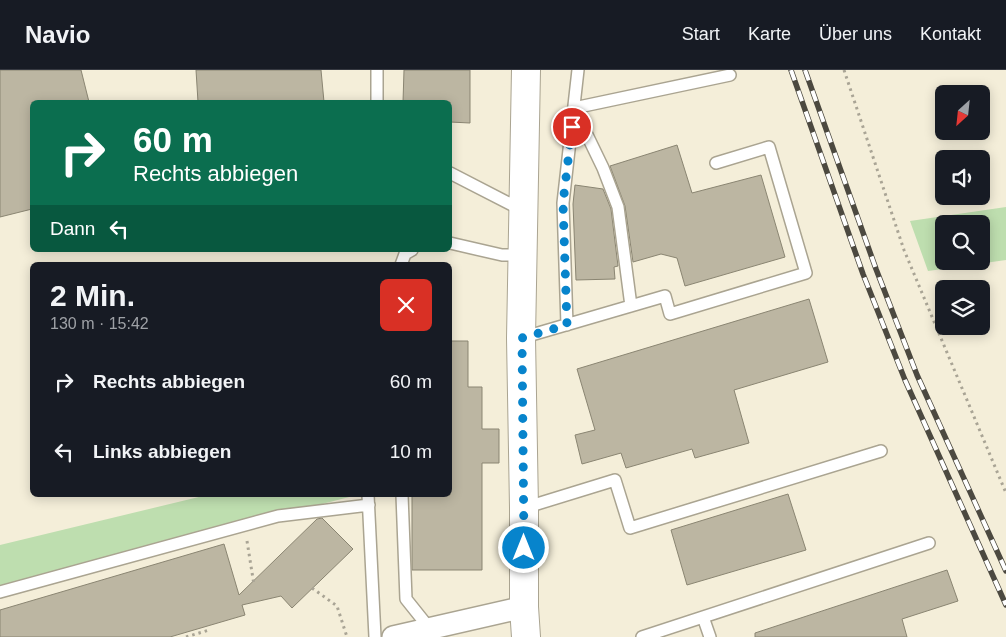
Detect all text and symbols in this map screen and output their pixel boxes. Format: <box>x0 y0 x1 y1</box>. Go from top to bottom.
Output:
text: Navio <box>25 21 90 48</box>
text: Start <box>682 24 720 44</box>
text: Karte <box>748 24 791 44</box>
text: Über uns <box>819 24 892 44</box>
text: Kontakt <box>920 24 981 44</box>
north arrow <box>935 85 990 140</box>
map controls <box>935 85 990 335</box>
pin <box>551 106 593 148</box>
icon: arrive <box>558 113 586 141</box>
icon: right <box>50 120 115 185</box>
text: 60 m <box>133 120 213 159</box>
button: sound <box>935 150 990 205</box>
text: Rechts abbiegen <box>133 161 298 186</box>
icon: left <box>105 215 133 243</box>
button: search <box>935 215 990 270</box>
text: Dann <box>50 218 95 239</box>
text: 2 Min. <box>50 279 135 312</box>
button: close <box>380 279 432 331</box>
button: layers <box>935 280 990 335</box>
text: 130 m · 15:42 <box>50 315 149 332</box>
icon: right <box>50 368 78 396</box>
text: Rechts abbiegen <box>93 371 245 392</box>
text: 60 m <box>390 371 432 392</box>
icon: left <box>50 438 78 466</box>
text: Links abbiegen <box>93 441 231 462</box>
text: 10 m <box>390 441 432 462</box>
position arrow <box>497 521 549 573</box>

